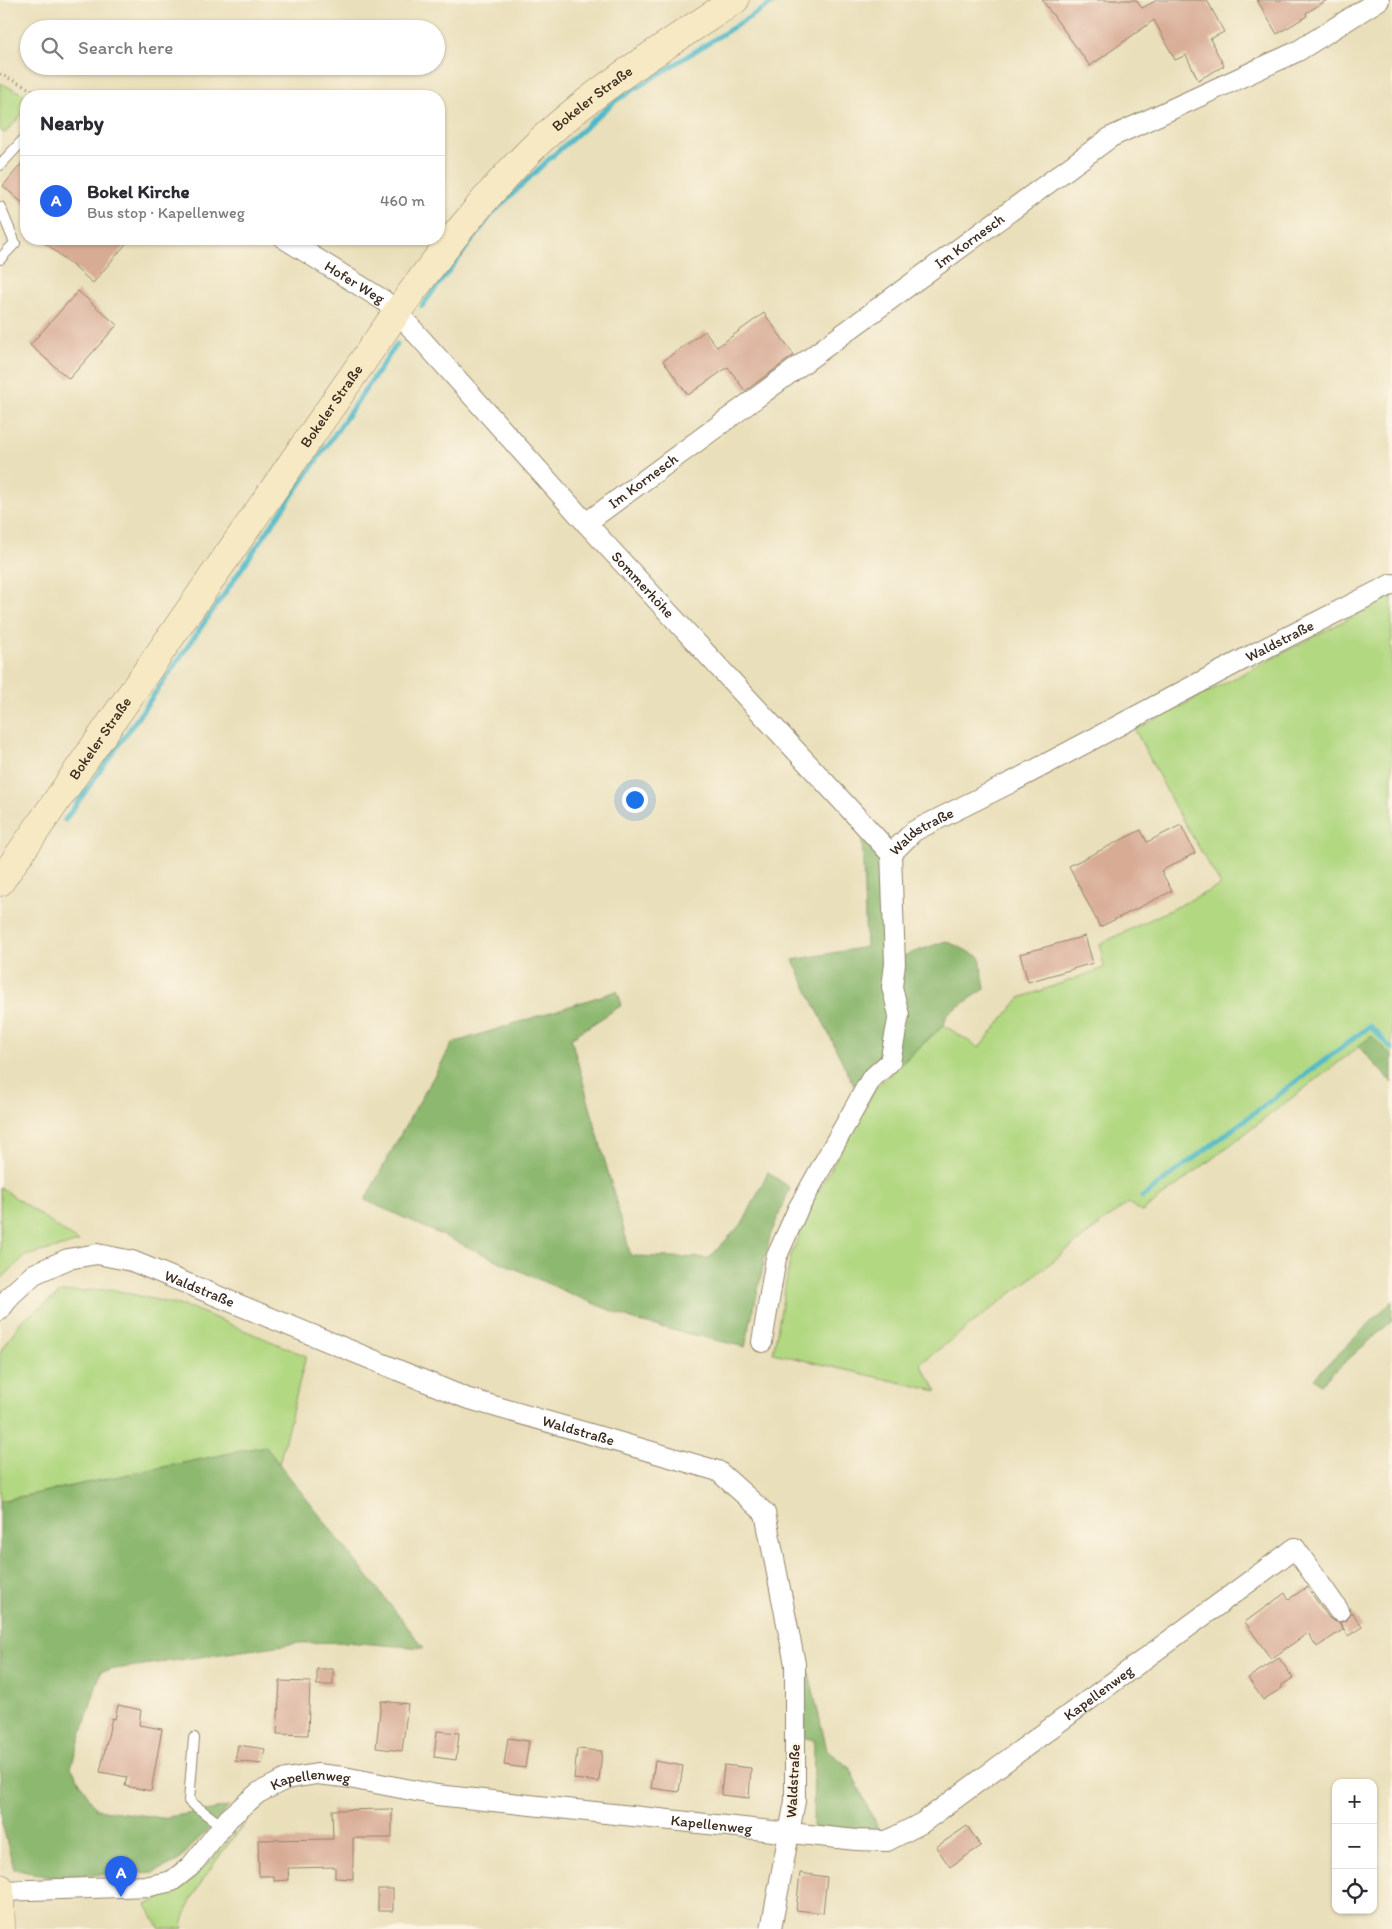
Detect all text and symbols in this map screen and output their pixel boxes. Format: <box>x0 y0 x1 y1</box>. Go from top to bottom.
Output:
search box <box>20 20 445 75</box>
icon: search <box>38 34 66 62</box>
text: Search here <box>78 36 173 59</box>
street label: Bokeler Straße <box>548 62 636 135</box>
text: Nearby <box>40 110 104 135</box>
text: Bokel Kirche <box>87 180 189 203</box>
text: A <box>51 191 61 210</box>
text: 460 m <box>380 191 425 210</box>
text: Bus stop · Kapellenweg <box>87 203 245 222</box>
street label: Im Kornesch <box>931 210 1008 272</box>
street label: Hofer Weg <box>321 257 388 308</box>
street label: Bokeler Straße <box>296 361 367 451</box>
street label: Im Kornesch <box>605 450 681 512</box>
street label: Sommerhöhe <box>608 547 678 622</box>
street label: Waldstraße <box>1242 616 1317 666</box>
street label: Bokeler Straße <box>65 693 135 783</box>
your location <box>622 787 648 813</box>
street label: Waldstraße <box>886 804 957 859</box>
street label: Waldstraße <box>162 1266 237 1311</box>
street label: Waldstraße <box>540 1412 617 1450</box>
street label: Kapellenweg <box>1060 1661 1137 1724</box>
street label: Waldstraße <box>782 1743 804 1819</box>
street label: Kapellenweg <box>267 1765 353 1794</box>
map controls <box>1332 1779 1377 1914</box>
button: + <box>1332 1779 1377 1824</box>
street label: Kapellenweg <box>670 1811 753 1838</box>
button: − <box>1332 1824 1377 1869</box>
pin: A <box>105 1856 137 1897</box>
button: locate <box>1332 1869 1377 1914</box>

